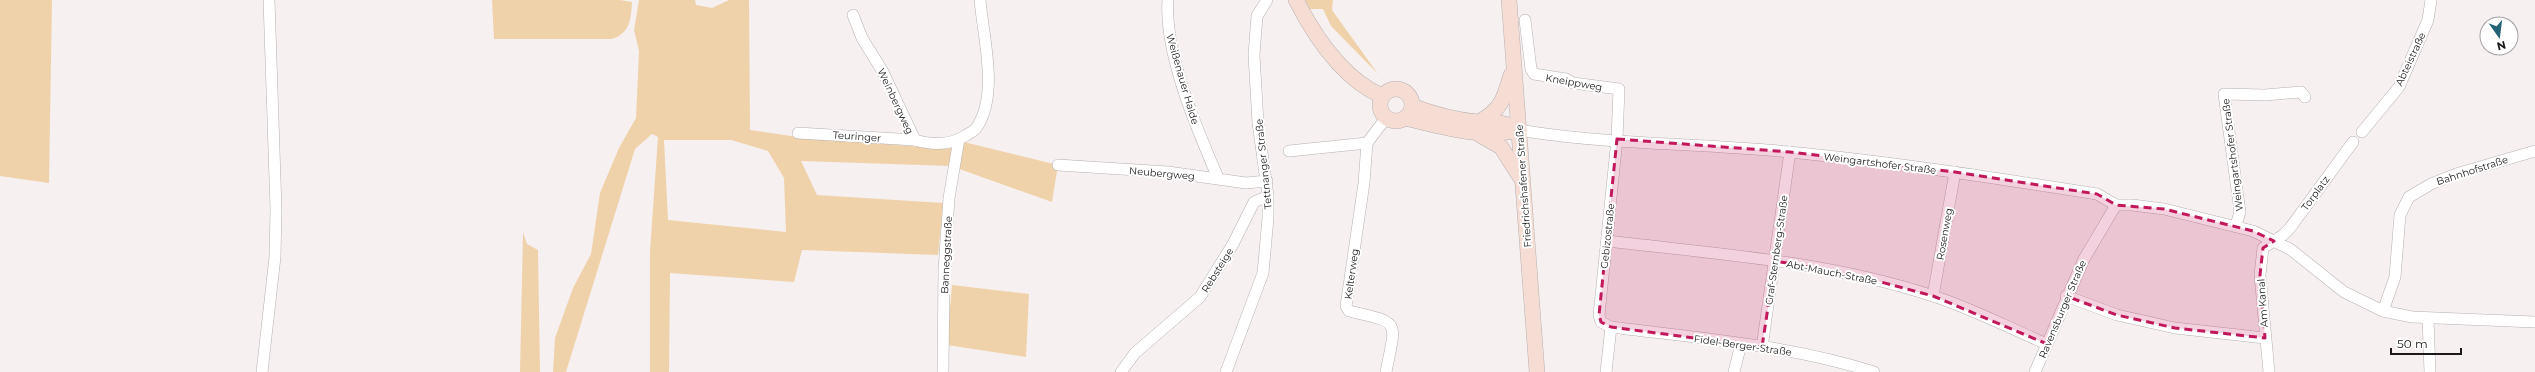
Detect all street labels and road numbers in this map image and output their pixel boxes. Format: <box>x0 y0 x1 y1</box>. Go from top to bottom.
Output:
street label: Abteistraße <box>2392 30 2429 88</box>
street label: Weißenauer Halde <box>1163 32 1202 126</box>
street label: Weinbergweg <box>875 66 916 136</box>
street label: Kneippweg <box>1544 71 1603 94</box>
street label: Weingartshofer Straße <box>2219 98 2246 212</box>
street label: Tettnanger Straße <box>1252 118 1275 210</box>
street label: Friedrichshafener Straße <box>1513 124 1534 248</box>
street label: Teuringer <box>832 128 881 145</box>
street label: Weingartshofer Straße <box>1823 150 1937 177</box>
street label: Bahnhofstraße <box>2435 153 2510 188</box>
street label: Neubergweg <box>1129 164 1195 183</box>
street label: Torplatz <box>2298 173 2332 213</box>
street label: Graf-Sternberg-Straße <box>1762 194 1791 306</box>
street label: Gebizostraße <box>1598 203 1617 269</box>
street label: Rosenweg <box>1934 207 1955 261</box>
street label: Banneggstraße <box>938 216 955 294</box>
street label: Rebsteige <box>1199 245 1236 295</box>
street label: Kelterweg <box>1342 248 1361 300</box>
street label: Abt-Mauch-Straße <box>1785 257 1878 288</box>
street label: Ravensburger Straße <box>2036 258 2089 360</box>
street label: Am Kanal <box>2254 278 2271 328</box>
street label: Fidel-Berger-Straße <box>1693 332 1793 359</box>

